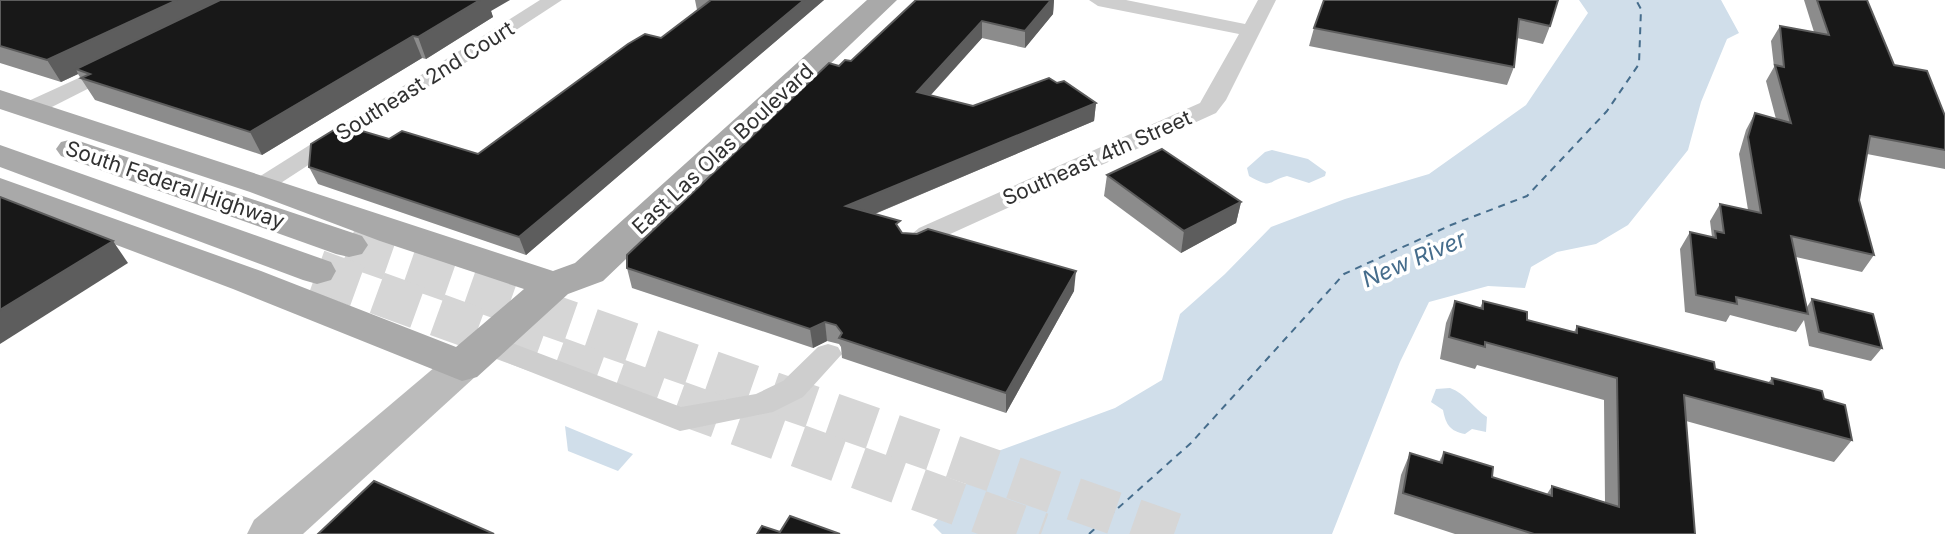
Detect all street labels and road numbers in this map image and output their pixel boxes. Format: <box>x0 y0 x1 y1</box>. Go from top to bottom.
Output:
street label: Southeast 2nd Court <box>331 16 519 146</box>
street label: East Las Olas Boulevard <box>627 58 818 239</box>
street label: Southeast 4th Street <box>999 105 1195 210</box>
street label: South Federal Highway <box>62 135 288 234</box>

